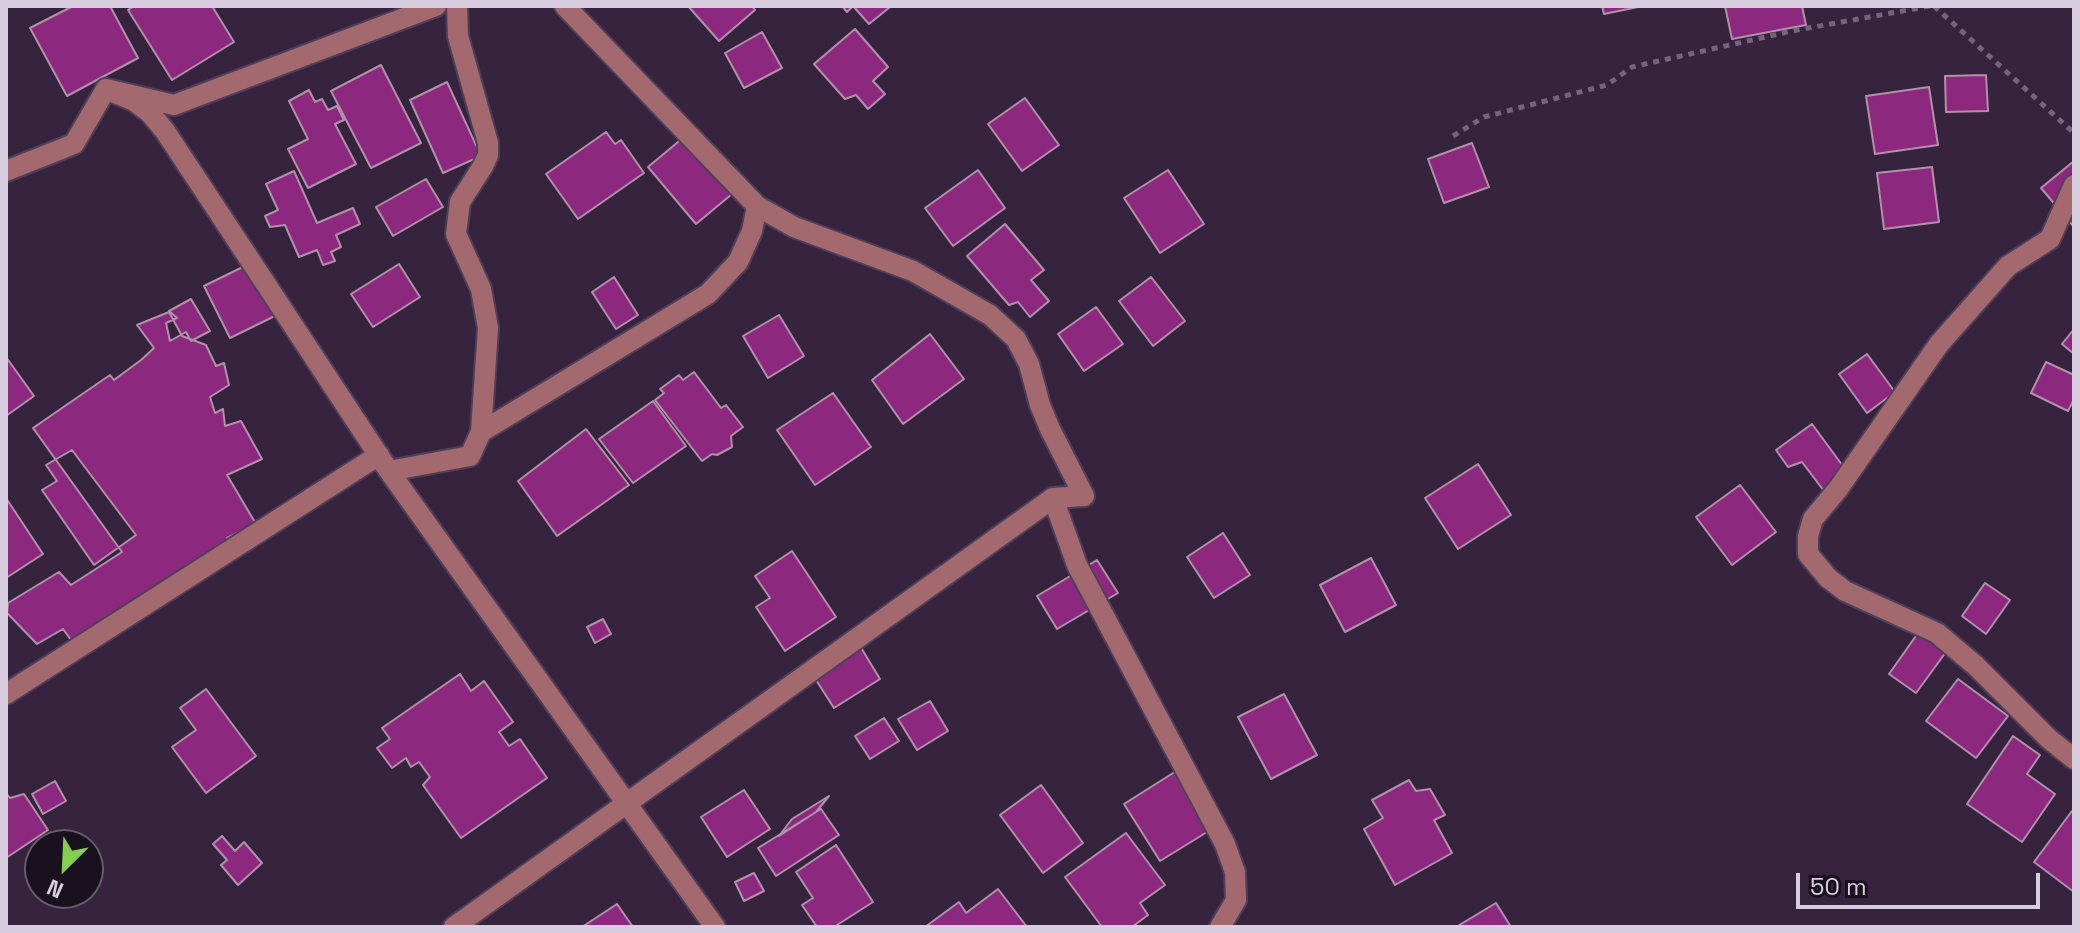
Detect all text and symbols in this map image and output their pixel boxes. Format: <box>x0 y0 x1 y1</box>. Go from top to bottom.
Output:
north arrow <box>24 829 104 909</box>
scale bar <box>1800 857 2044 907</box>
text: 50 m <box>1810 871 1867 902</box>
text: N <box>43 873 67 905</box>

